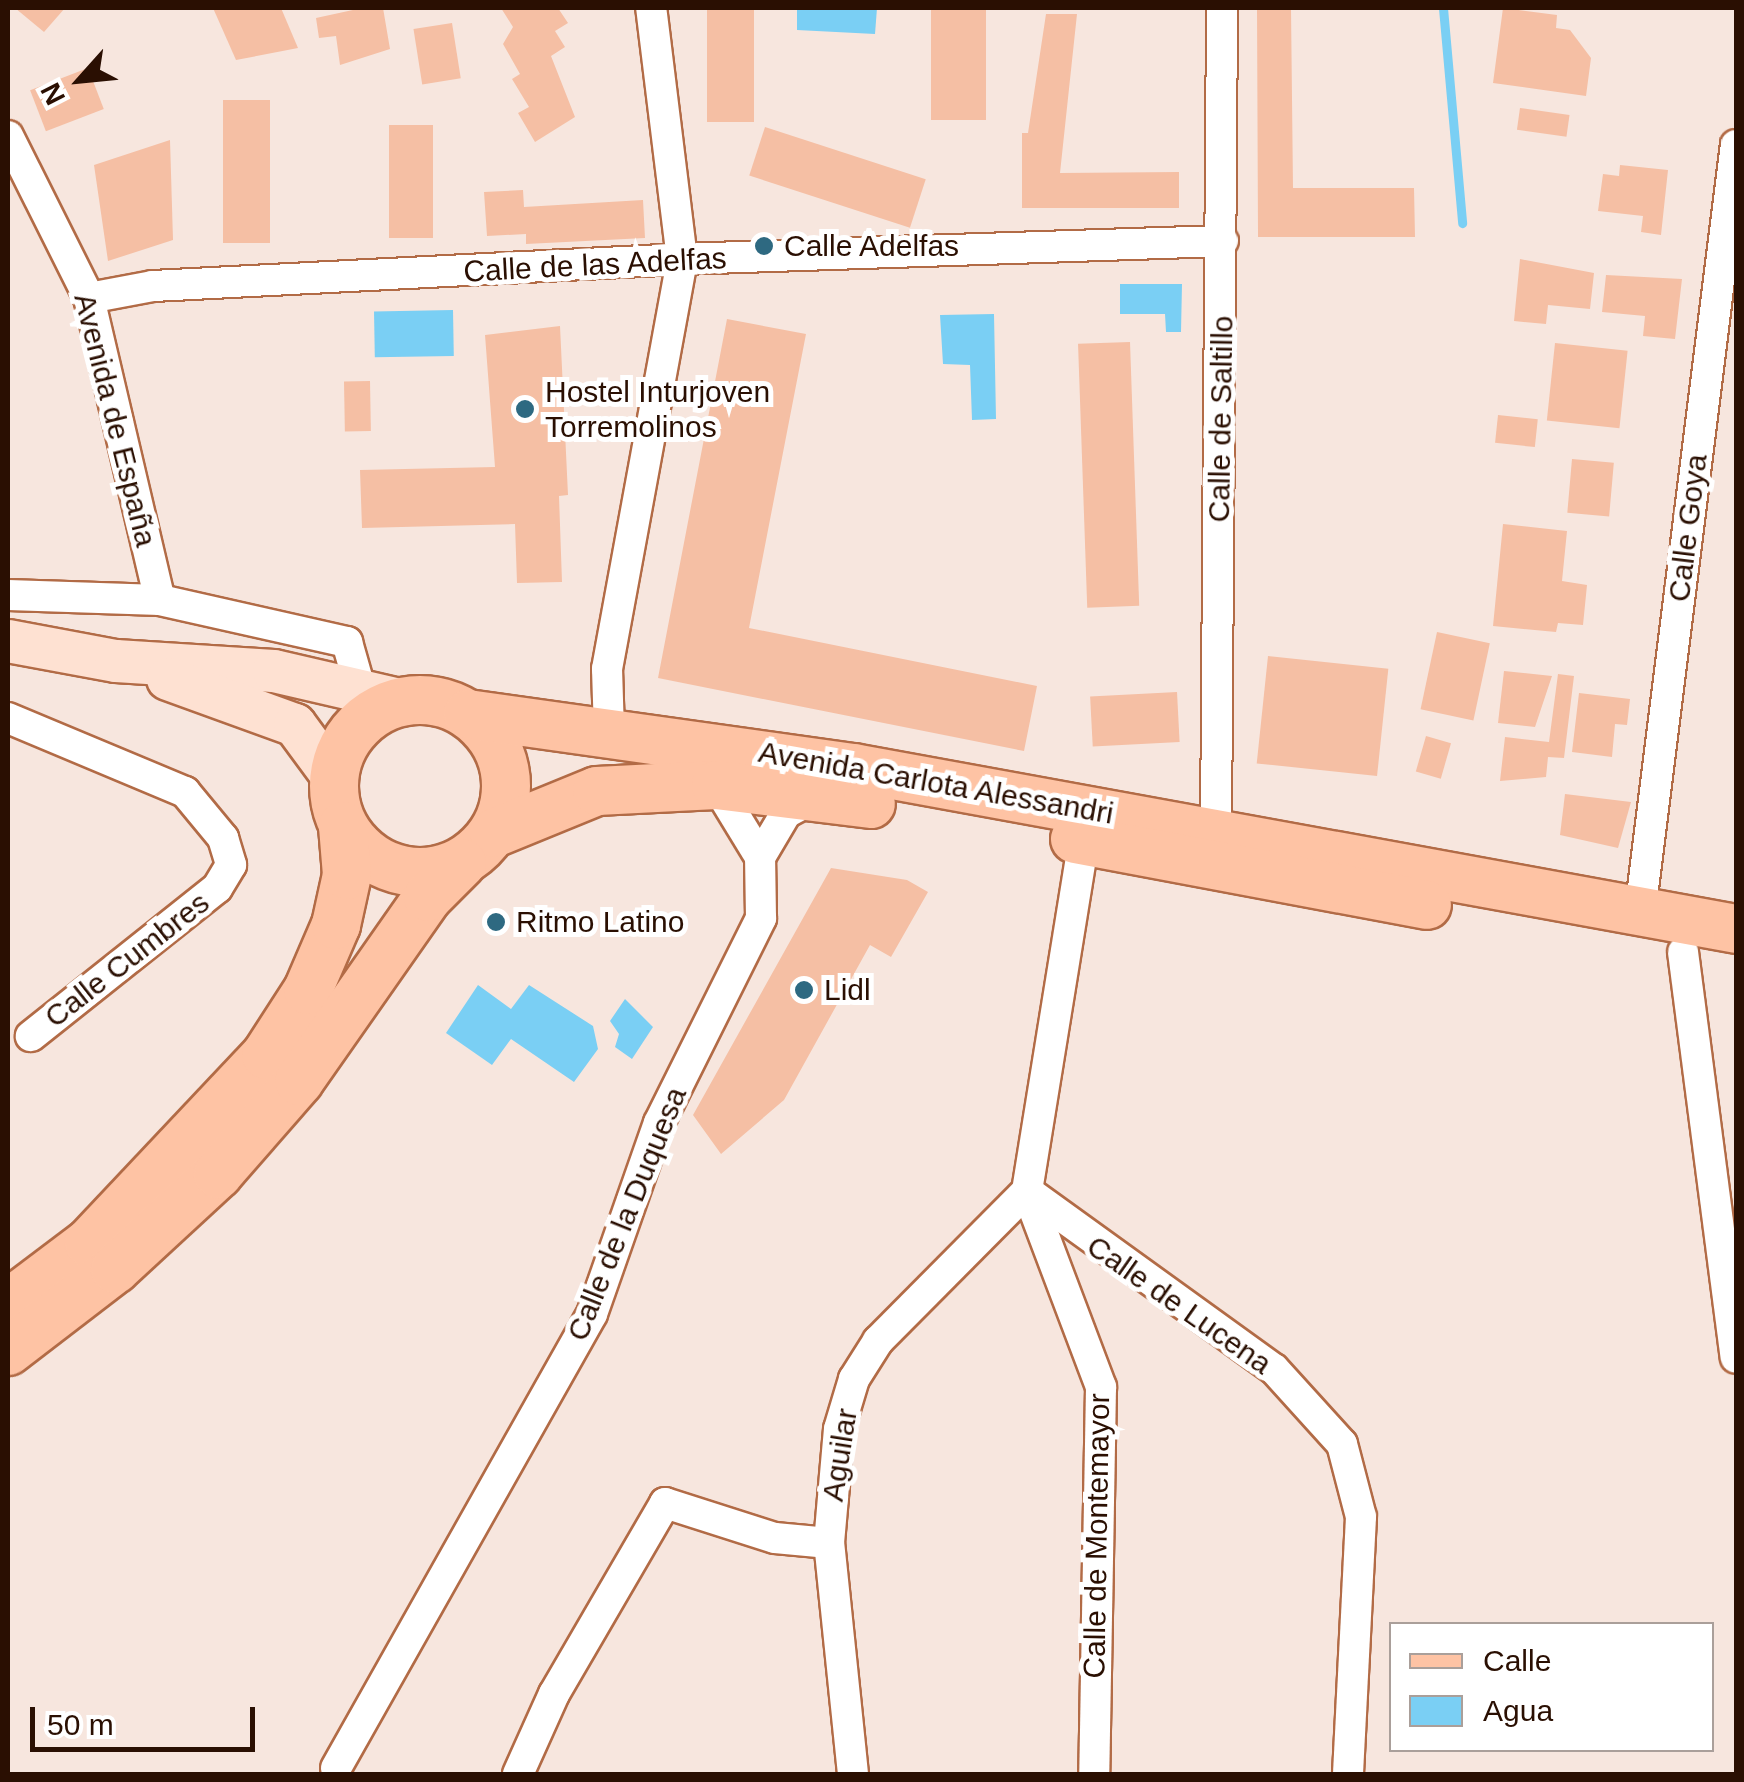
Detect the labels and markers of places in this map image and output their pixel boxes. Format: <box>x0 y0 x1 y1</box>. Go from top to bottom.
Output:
place label: Calle Adelfas <box>784 228 961 264</box>
marker: Calle Adelfas <box>753 235 775 257</box>
place label: Hostel Inturjoven Torremolinos <box>545 374 770 444</box>
marker: Hostel Inturjoven Torremolinos <box>514 398 536 420</box>
place label: Ritmo Latino <box>516 904 684 940</box>
marker: Ritmo Latino <box>485 911 507 933</box>
place label: Lidl <box>824 972 871 1008</box>
marker: Lidl <box>793 979 815 1001</box>

